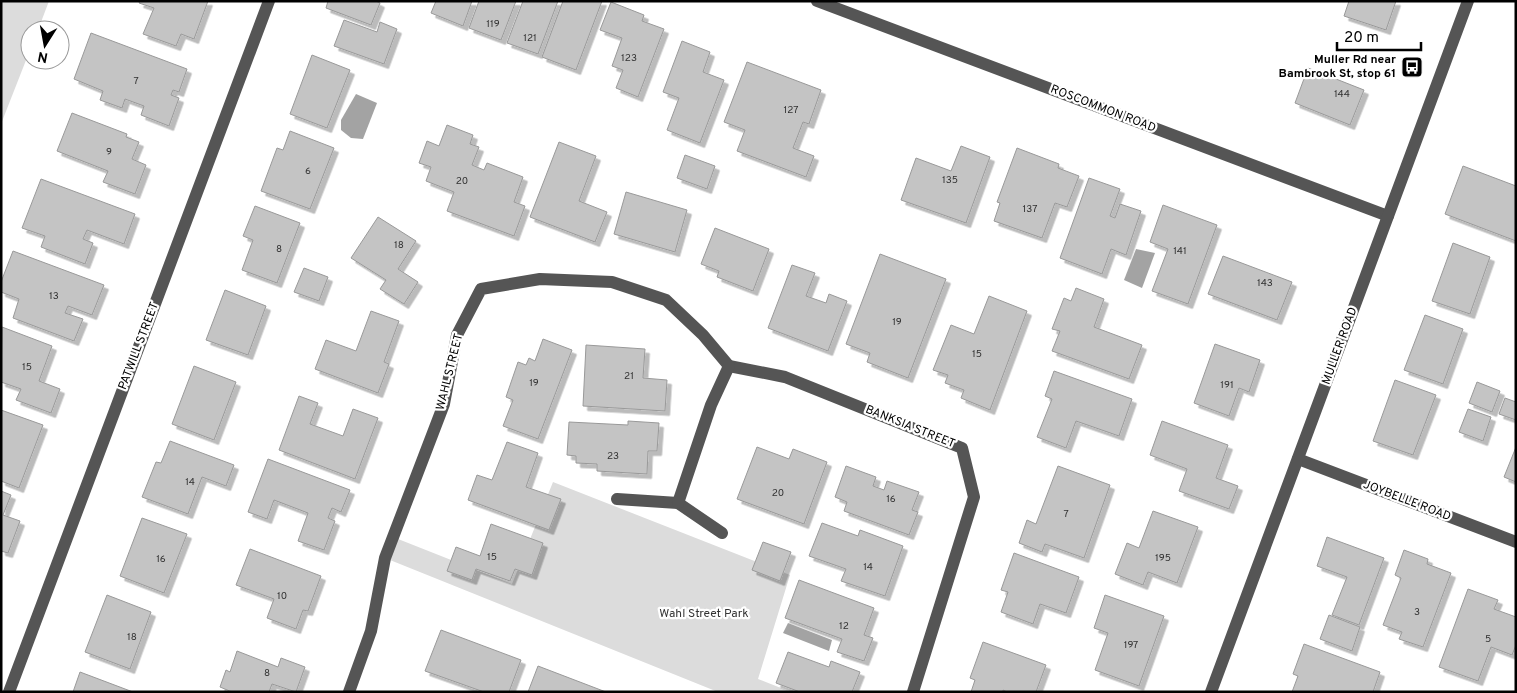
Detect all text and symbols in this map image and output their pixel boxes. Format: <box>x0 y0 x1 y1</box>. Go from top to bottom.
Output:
house number: 119 <box>486 18 500 31</box>
north arrow <box>20 20 70 70</box>
scale bar <box>1337 20 1421 52</box>
text: 20 m <box>1344 29 1379 48</box>
house number: 121 <box>523 32 537 45</box>
text: N <box>36 47 49 66</box>
house number: 123 <box>621 52 637 65</box>
place label: Muller Rd near Bambrook St, stop 61 <box>1279 52 1396 82</box>
bus stop icon: Muller Rd near Bambrook St, stop 61 <box>1400 55 1424 79</box>
house number: 7 <box>133 75 139 88</box>
street label: ROSCOMMON ROAD <box>1048 82 1158 136</box>
house number: 144 <box>1334 88 1350 101</box>
house number: 127 <box>784 104 798 117</box>
house number: 9 <box>106 146 112 159</box>
house number: 6 <box>305 165 311 178</box>
house number: 135 <box>942 174 958 187</box>
house number: 20 <box>456 175 468 188</box>
house number: 137 <box>1023 203 1037 216</box>
house number: 18 <box>394 239 404 252</box>
house number: 8 <box>276 243 282 256</box>
house number: 141 <box>1173 245 1187 258</box>
house number: 143 <box>1257 277 1273 290</box>
house number: 13 <box>49 290 59 303</box>
street label: PATWILL STREET <box>115 300 163 392</box>
street label: MULLER ROAD <box>1319 305 1361 387</box>
house number: 19 <box>892 316 902 329</box>
street label: WAHL STREET <box>433 332 467 412</box>
house number: 15 <box>972 348 982 361</box>
house number: 15 <box>22 361 32 374</box>
house number: 21 <box>624 370 634 383</box>
house number: 19 <box>529 377 539 390</box>
house number: 191 <box>1220 379 1234 392</box>
street label: BANKSIA STREET <box>863 402 957 452</box>
house number: 23 <box>607 450 619 463</box>
house number: 14 <box>185 476 195 489</box>
street label: JOYBELLE ROAD <box>1361 477 1453 525</box>
house number: 20 <box>772 487 784 500</box>
house number: 16 <box>886 493 896 506</box>
house number: 7 <box>1063 508 1069 521</box>
house number: 15 <box>487 551 497 564</box>
house number: 195 <box>1155 552 1171 565</box>
house number: 16 <box>156 553 166 566</box>
house number: 14 <box>863 561 873 574</box>
house number: 10 <box>277 590 287 603</box>
park label: Wahl Street Park <box>659 606 749 622</box>
house number: 3 <box>1414 606 1420 619</box>
house number: 12 <box>839 620 849 633</box>
house number: 18 <box>127 631 137 644</box>
house number: 5 <box>1485 633 1491 646</box>
house number: 197 <box>1124 639 1138 652</box>
house number: 8 <box>264 667 270 680</box>

